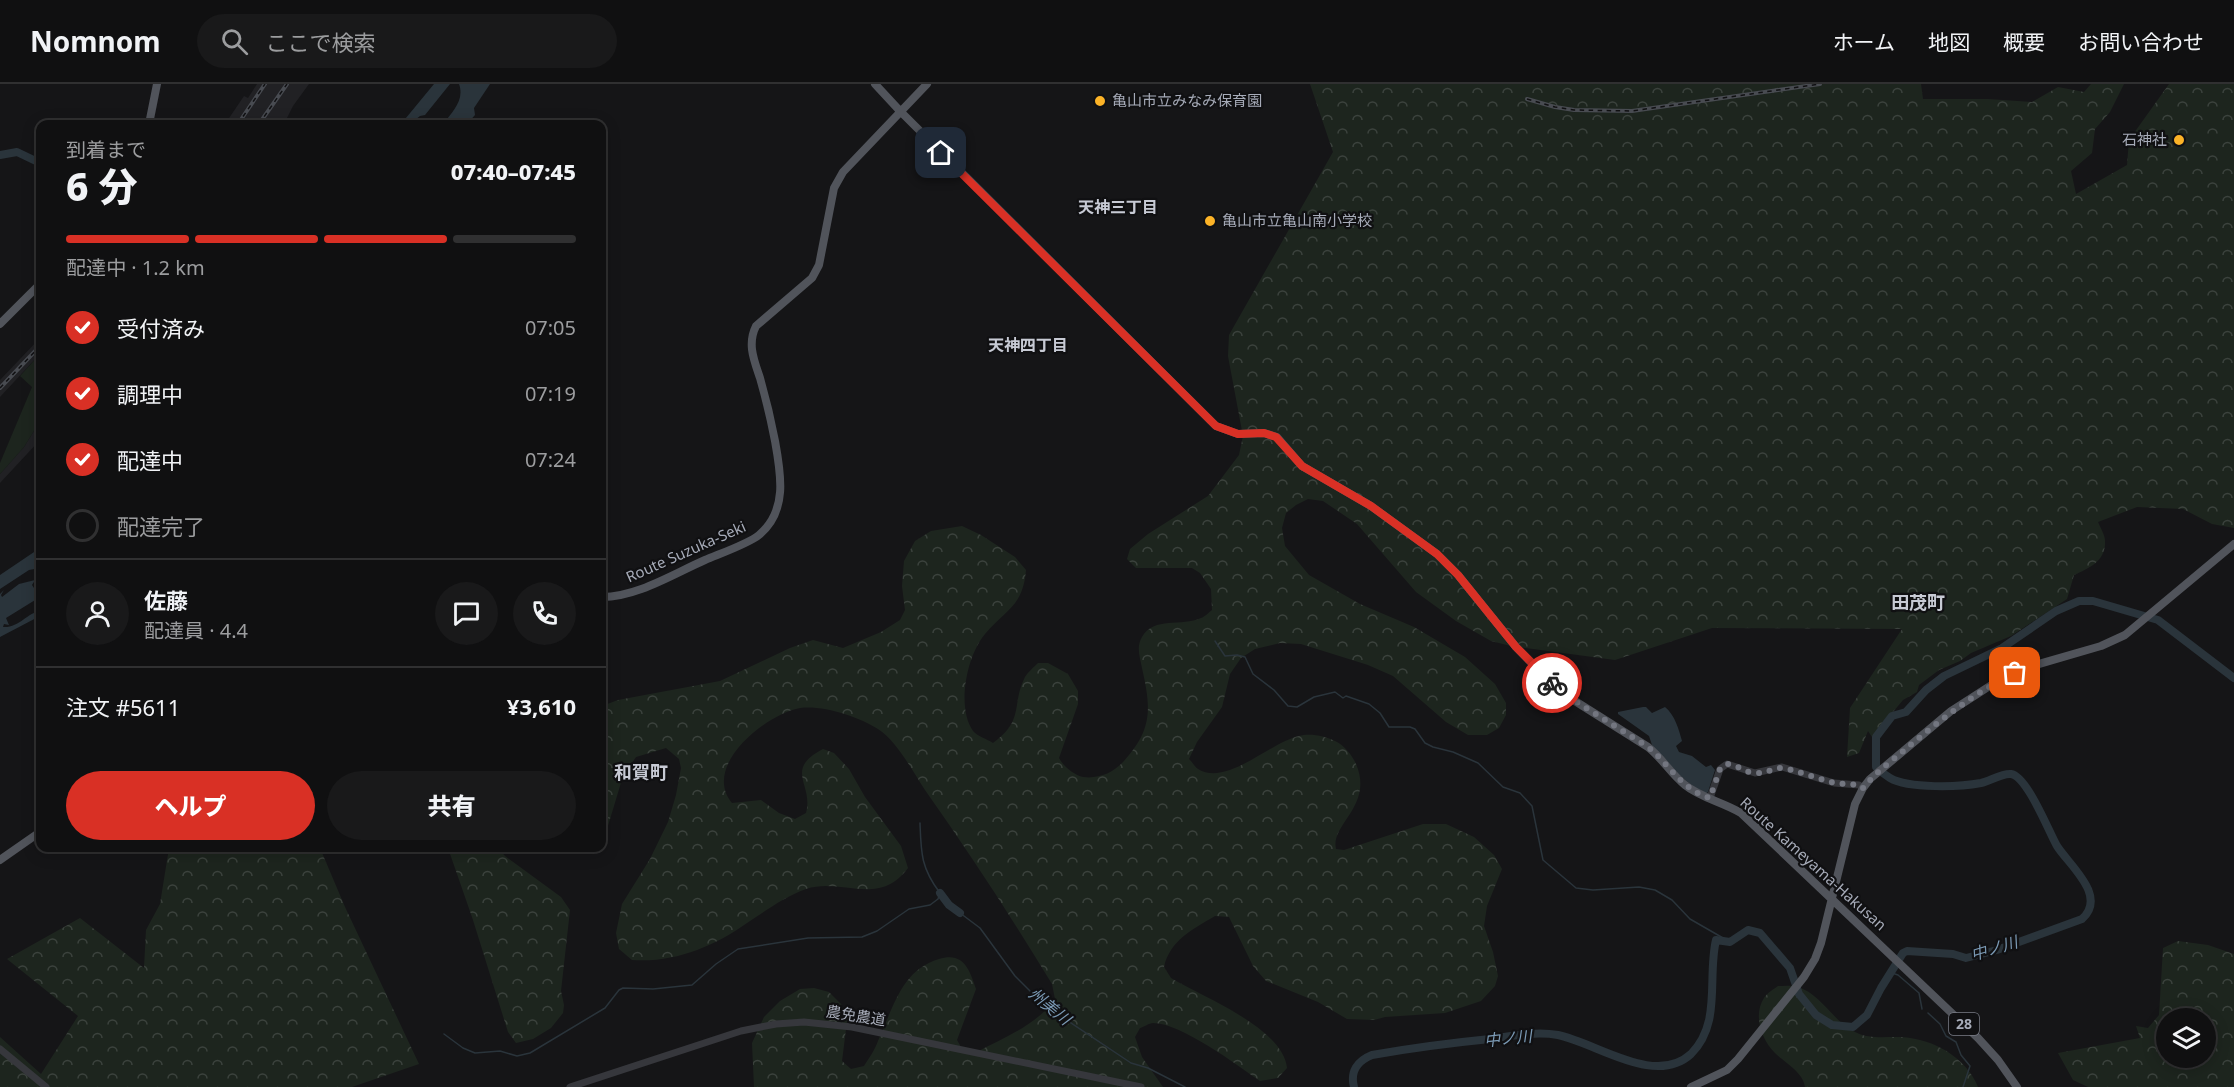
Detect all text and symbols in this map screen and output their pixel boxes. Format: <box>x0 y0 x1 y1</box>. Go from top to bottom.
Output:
search box <box>197 14 617 68</box>
text: Nomnom <box>30 22 161 60</box>
icon: search <box>218 25 251 58</box>
text: ここで検索 <box>266 27 376 57</box>
text: ホーム <box>1833 28 1895 56</box>
text: 地図 <box>1928 28 1970 56</box>
text: 概要 <box>2003 28 2045 56</box>
text: お問い合わせ <box>2078 28 2204 56</box>
place label: 亀山市立みなみ保育園 <box>1112 90 1262 110</box>
marker: 亀山市立みなみ保育園 <box>1093 94 1107 108</box>
pin <box>915 127 966 178</box>
place label: 石神社 <box>2122 129 2167 149</box>
marker: 石神社 <box>2172 133 2186 147</box>
text: 到着まで <box>66 136 146 163</box>
icon: home <box>924 136 957 169</box>
text: 07:40–07:45 <box>451 156 576 186</box>
text: 6 分 <box>66 159 138 212</box>
district label: 天神三丁目 <box>1078 196 1158 218</box>
place label: 亀山市立亀山南小学校 <box>1222 210 1372 230</box>
marker: 亀山市立亀山南小学校 <box>1203 214 1217 228</box>
text: 配達中 · 1.2 km <box>66 254 205 281</box>
icon: check <box>66 311 99 344</box>
text: 受付済み <box>117 313 205 343</box>
text: 07:05 <box>525 314 576 341</box>
district label: 天神四丁目 <box>988 334 1068 356</box>
icon: check <box>66 377 99 410</box>
text: 調理中 <box>117 379 183 409</box>
text: 07:19 <box>525 380 576 407</box>
icon: check <box>66 443 99 476</box>
text: 配達中 <box>117 445 183 475</box>
text: 07:24 <box>525 446 576 473</box>
text: 配達完了 <box>117 511 205 541</box>
street label: Route Suzuka-Seki <box>623 516 749 586</box>
button: person <box>66 582 129 645</box>
button: chat <box>435 582 498 645</box>
button: phone <box>513 582 576 645</box>
text: 佐藤 <box>144 585 188 615</box>
district label: 田茂町 <box>1891 590 1945 614</box>
text: 配達員 · 4.4 <box>144 617 248 644</box>
pin <box>1989 647 2040 698</box>
courier <box>1522 653 1582 713</box>
icon: bag <box>1998 656 2031 689</box>
icon: bike <box>1536 667 1569 700</box>
text: ¥3,610 <box>507 691 576 721</box>
text: 注文 #5611 <box>66 692 180 722</box>
district label: 和賀町 <box>614 760 668 784</box>
button: ヘルプ <box>66 771 315 840</box>
button: 共有 <box>327 771 576 840</box>
street label: Route Kameyama-Hakusan <box>1736 792 1891 934</box>
water label: 中ノ川 <box>1968 930 2022 966</box>
water label: 州美川 <box>1024 982 1077 1031</box>
street label: 農免農道 <box>825 1000 887 1030</box>
map controls <box>2156 1008 2216 1068</box>
button: layers <box>2156 1008 2216 1068</box>
road number: 28 <box>1949 1013 1979 1035</box>
water label: 中ノ川 <box>1483 1024 1535 1051</box>

